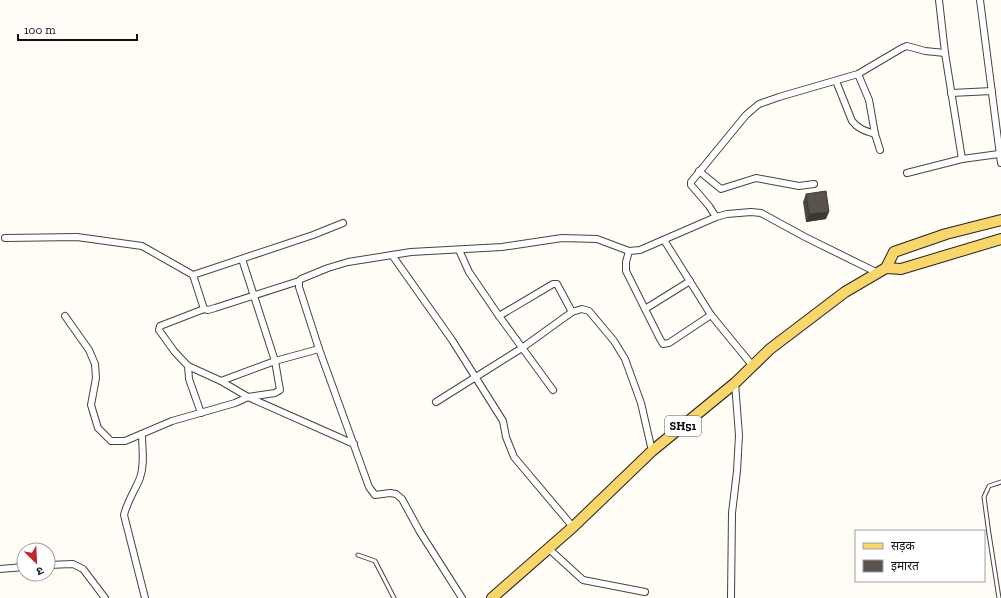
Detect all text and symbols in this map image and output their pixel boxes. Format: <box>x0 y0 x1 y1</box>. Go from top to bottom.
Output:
scale bar <box>18 16 137 42</box>
text: 100 m <box>24 23 56 37</box>
road number: SH51 <box>665 416 701 436</box>
legend <box>855 530 985 582</box>
text: सड़क <box>891 539 916 553</box>
north arrow <box>16 542 56 582</box>
text: इमारत <box>891 559 920 573</box>
text: उ <box>34 563 45 578</box>

